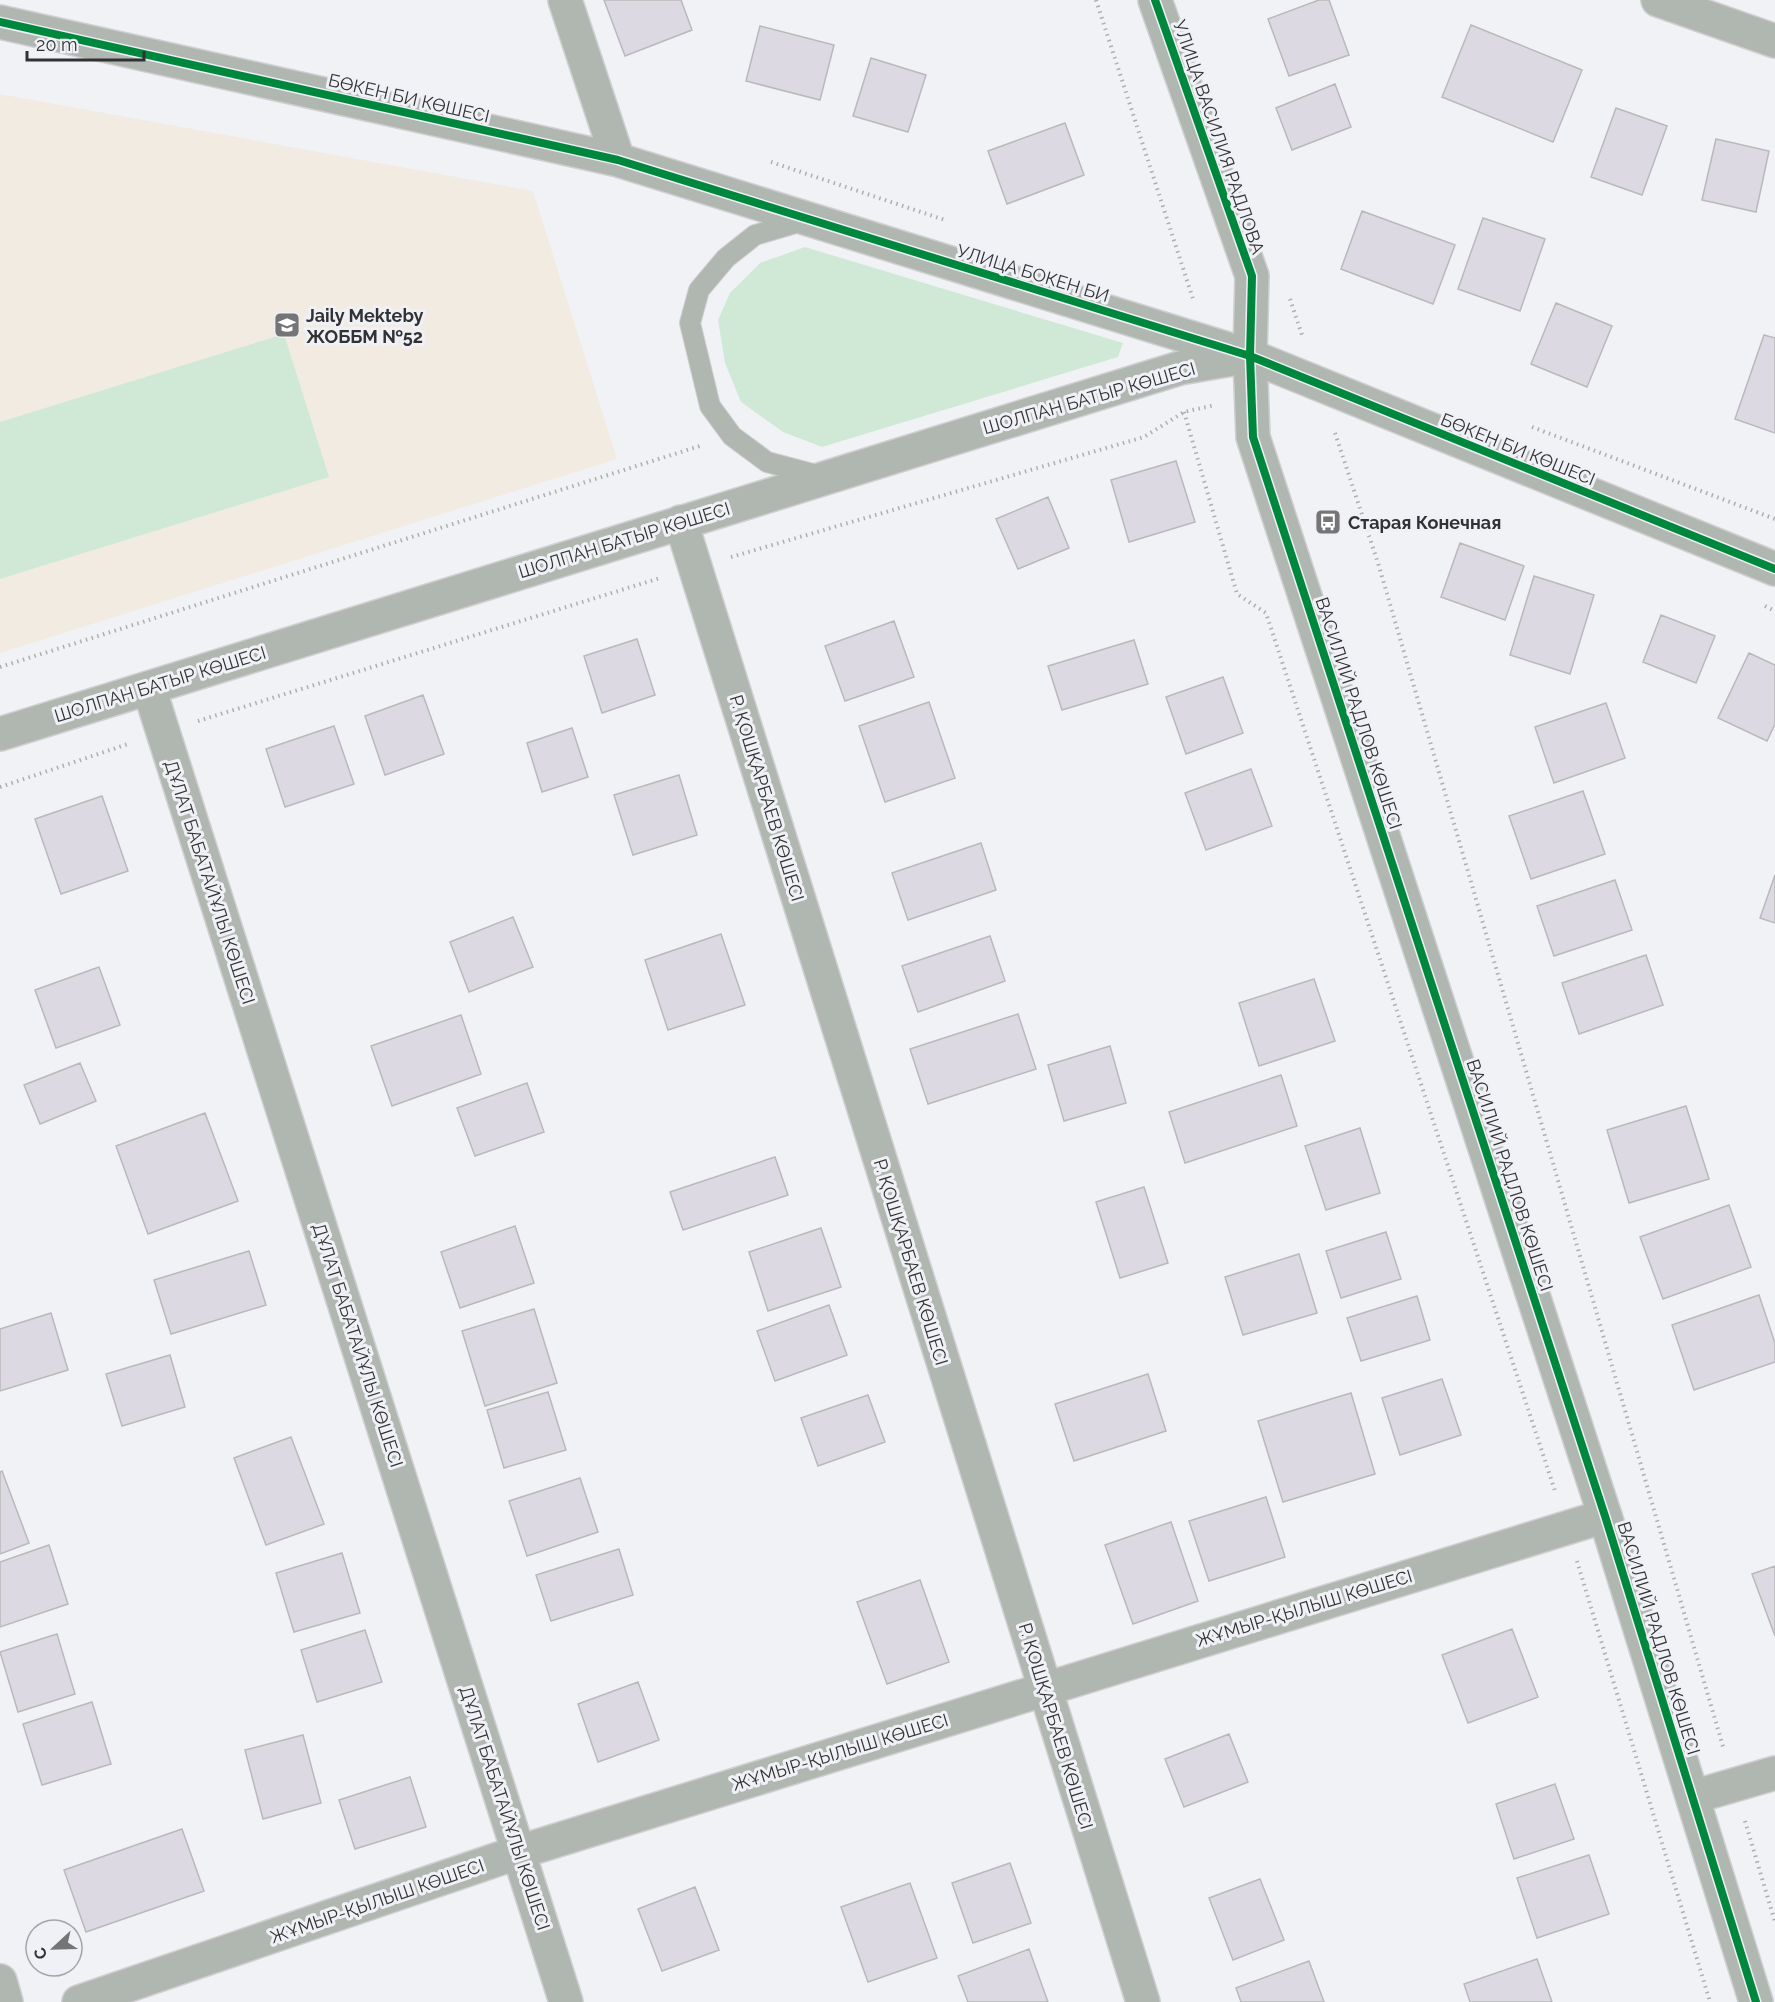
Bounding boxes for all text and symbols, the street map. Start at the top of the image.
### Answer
street label: УЛИЦА ВАСИЛИЯ РАДЛОВА [1169,17,1269,257]
scale bar [27,24,144,62]
text: 20 m [36,34,78,55]
street label: БӨКЕН БИ КӨШЕСІ [326,69,492,127]
street label: УЛИЦА БОКЕН БИ [954,240,1112,306]
place label: Jaily Mekteby ЖОББМ №52 [306,305,423,347]
school or university icon: Jaily Mekteby ЖОББМ №52 [272,310,302,340]
street label: ШОЛПАН БАТЫР КӨШЕСІ [980,358,1198,438]
street label: БӨКЕН БИ КӨШЕСІ [1438,408,1598,490]
street label: ШОЛПАН БАТЫР КӨШЕСІ [516,498,732,582]
bus stop icon: Старая Конечная [1313,507,1343,537]
place label: Старая Конечная [1348,512,1501,533]
street label: ВАСИЛИЙ РАДЛОВ КӨШЕСІ [1312,594,1406,832]
street label: ШОЛПАН БАТЫР КӨШЕСІ [52,642,268,726]
street label: Р. ҚОШҚАРБАЕВ КӨШЕСІ [726,692,808,904]
street label: ДҰЛАТ БАБАТАЙҰЛЫ КӨШЕСІ [161,757,259,1007]
street label: ВАСИЛИЙ РАДЛОВ КӨШЕСІ [1463,1056,1557,1294]
street label: Р. ҚОШҚАРБАЕВ КӨШЕСІ [870,1156,952,1368]
street label: ДҰЛАТ БАБАТАЙҰЛЫ КӨШЕСІ [309,1220,407,1470]
street label: ВАСИЛИЙ РАДЛОВ КӨШЕСІ [1613,1519,1705,1757]
street label: ЖҰМЫР-ҚЫЛЫШ КӨШЕСІ [1193,1565,1415,1651]
street label: Р. ҚОШҚАРБАЕВ КӨШЕСІ [1015,1620,1097,1832]
street label: ДҰЛАТ БАБАТАЙҰЛЫ КӨШЕСІ [456,1683,554,1933]
street label: ЖҰМЫР-ҚЫЛЫШ КӨШЕСІ [729,1709,951,1795]
street label: ЖҰМЫР-ҚЫЛЫШ КӨШЕСІ [267,1854,487,1948]
north arrow [24,1918,84,1978]
text: С [30,1945,51,1962]

